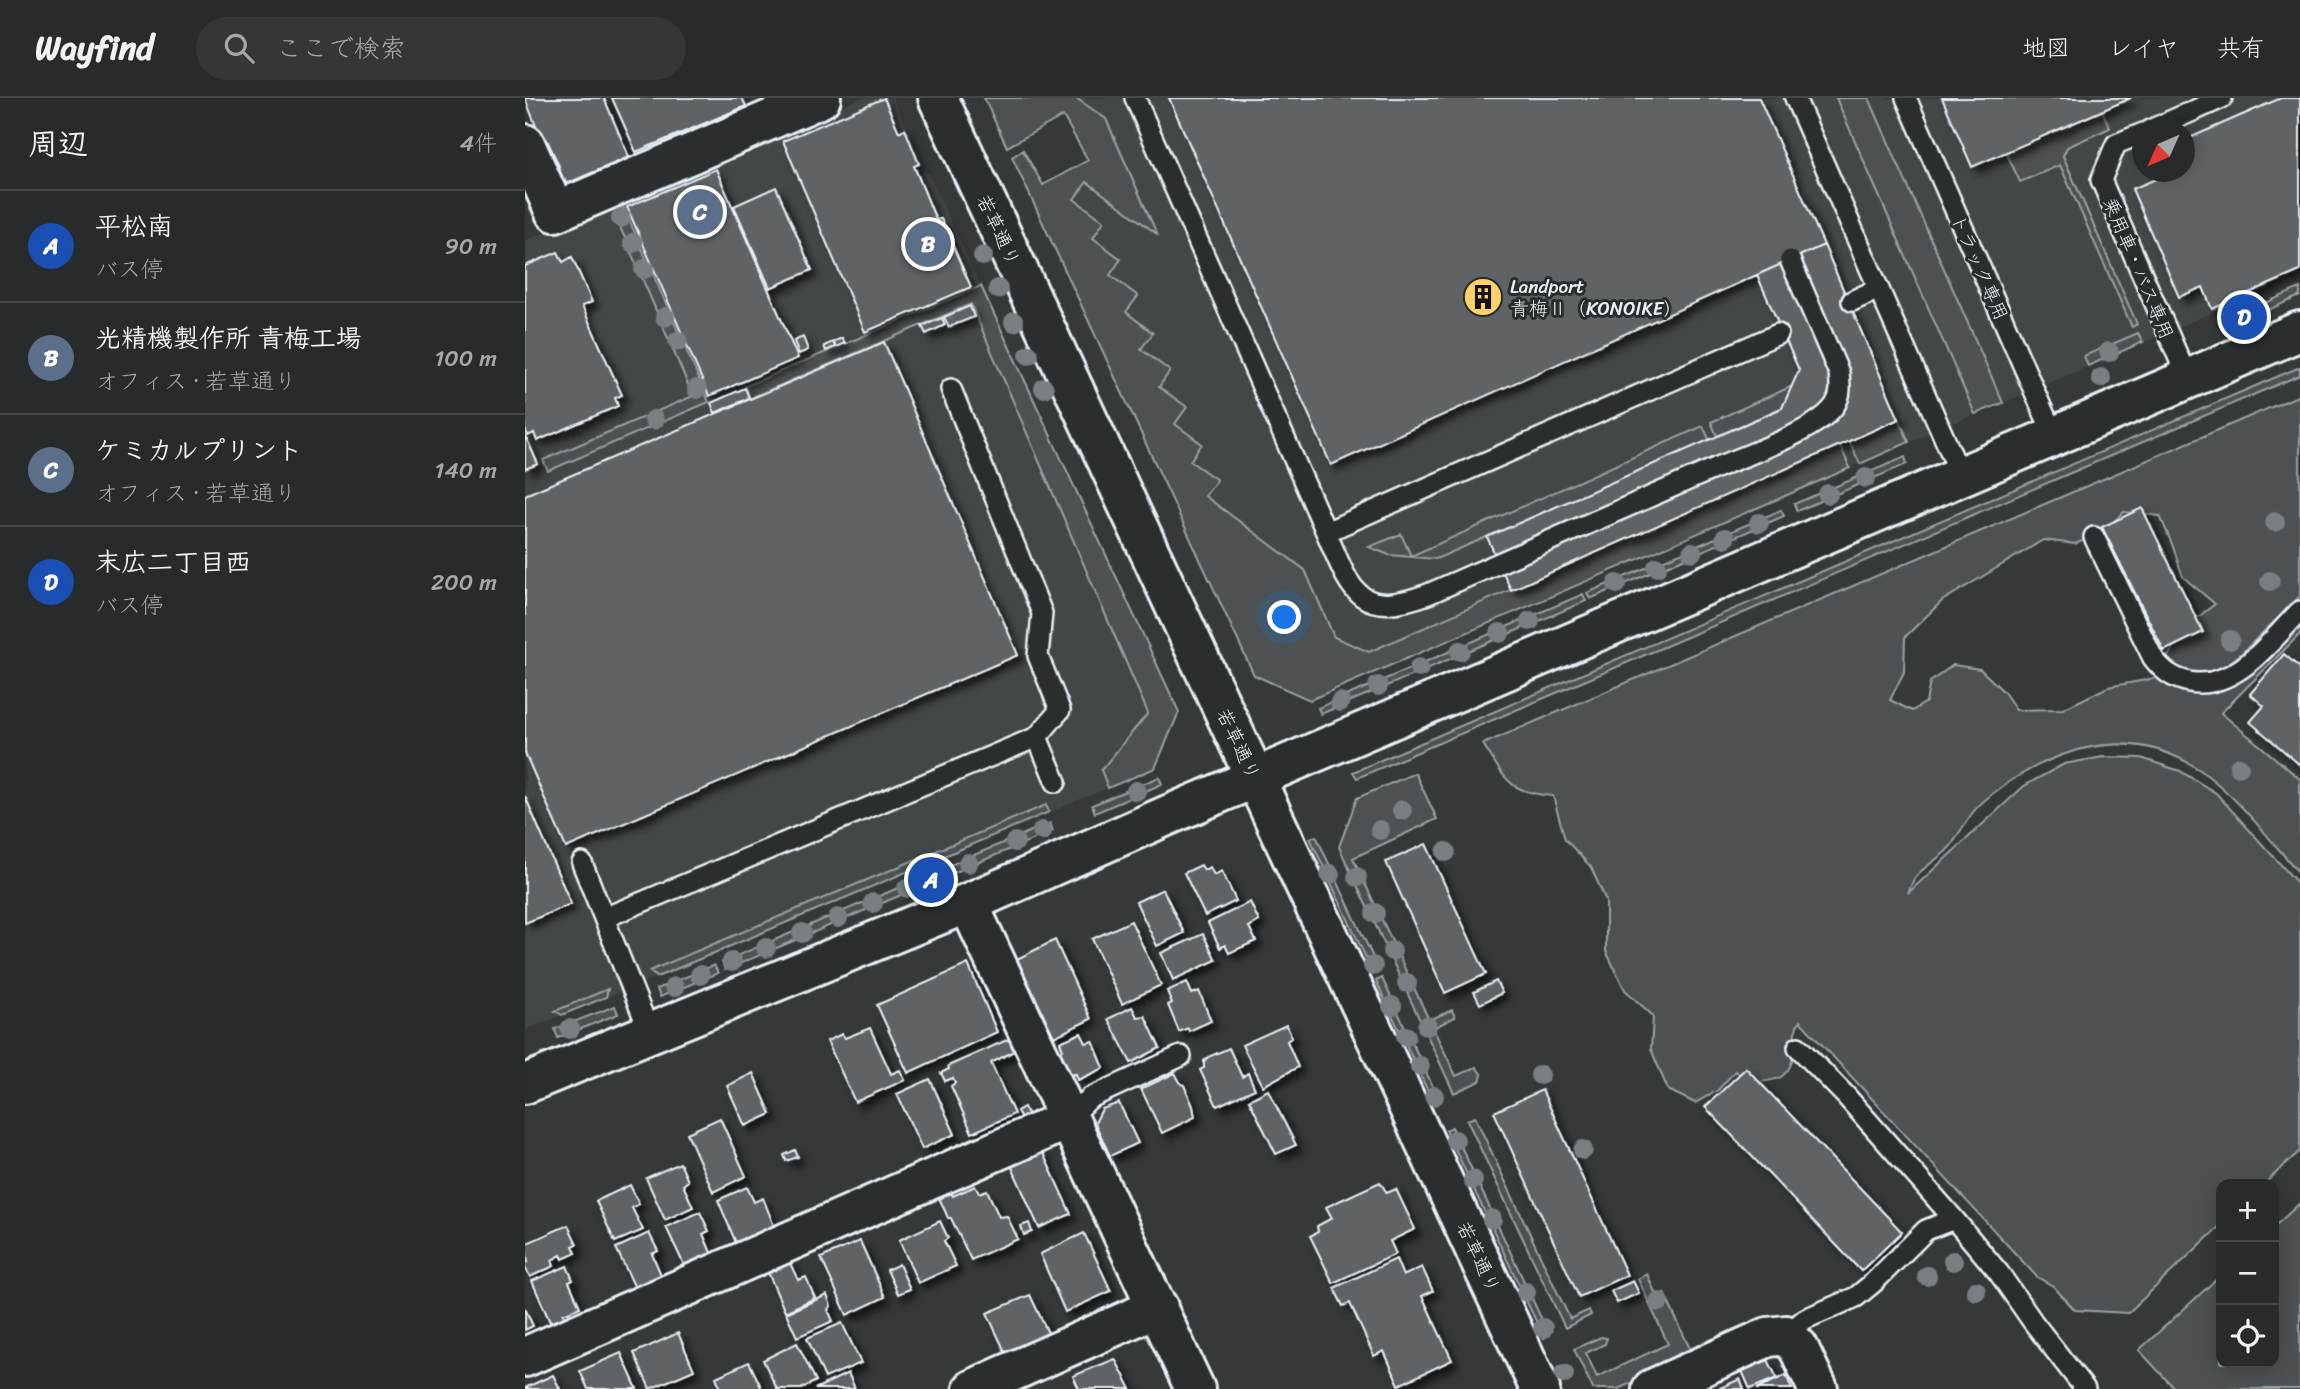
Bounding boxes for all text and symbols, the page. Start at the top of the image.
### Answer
search box [196,17,686,80]
text: Wayfind [35,19,154,77]
text: ここで検索 [276,25,406,71]
text: 地図 [2022,27,2070,69]
text: レイヤ [2108,27,2179,69]
text: 共有 [2217,27,2265,69]
icon: search [220,29,258,67]
text: 周辺 [28,117,88,171]
north arrow [2132,119,2195,182]
text: 4件 [460,123,497,164]
pin: C [677,186,723,238]
street label: 若草通り [968,189,1030,272]
street label: 乗用車・バス専用 [2094,192,2183,345]
text: 平松南 [95,203,173,249]
street label: トラック専用 [1941,208,2018,326]
pin: B [905,218,951,270]
text: A [43,226,59,267]
text: 90 m [445,226,497,267]
text: バス停 [95,249,164,290]
place label: Landport 青梅Ⅱ（KONOIKE） [1510,270,1682,325]
building icon: Landport 青梅Ⅱ（KONOIKE） [1462,276,1504,318]
pin: D [2221,291,2267,343]
text: 光精機製作所 青梅工場 [95,315,362,361]
text: B [44,338,58,379]
text: 100 m [434,338,497,379]
text: オフィス · 若草通り [95,361,297,402]
text: ケミカルプリント [95,427,303,473]
text: C [44,450,58,491]
text: 140 m [435,450,497,491]
text: オフィス · 若草通り [95,473,297,514]
text: 末広二丁目西 [95,539,251,585]
text: D [44,562,58,603]
text: 200 m [431,562,497,603]
text: バス停 [95,585,164,626]
your location [1267,600,1301,634]
street label: 若草通り [1208,703,1270,786]
pin: A [908,854,954,906]
map controls [2216,1179,2279,1368]
button: + [2216,1179,2279,1242]
street label: 若草通り [1448,1216,1510,1299]
button: − [2216,1242,2279,1305]
button: locate [2216,1305,2279,1368]

